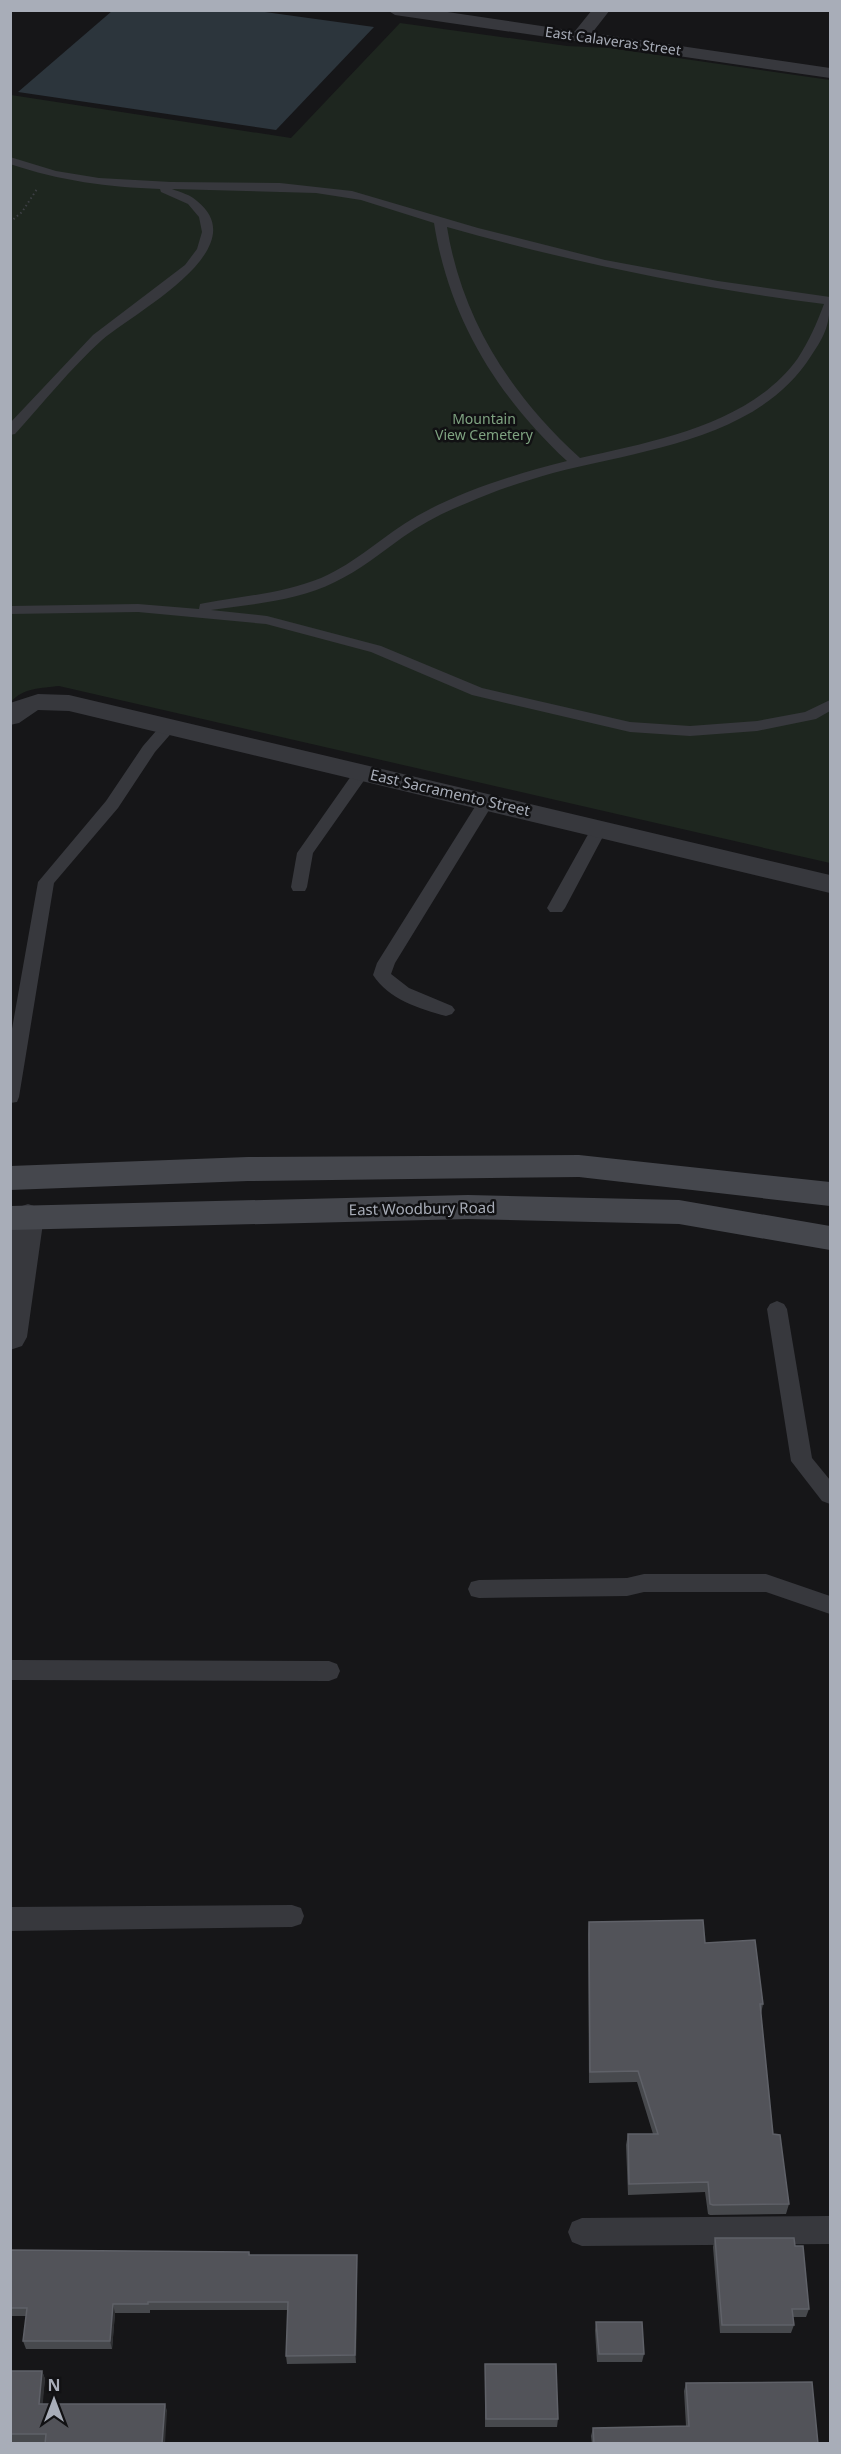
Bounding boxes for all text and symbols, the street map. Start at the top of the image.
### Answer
street label: East Calaveras Street [544,22,682,59]
park label: Mountain View Cemetery [435,409,534,444]
street label: East Sacramento Street [368,764,533,820]
street label: East Woodbury Road [349,1197,495,1219]
north arrow [24,2370,84,2430]
text: N [47,2374,61,2396]

